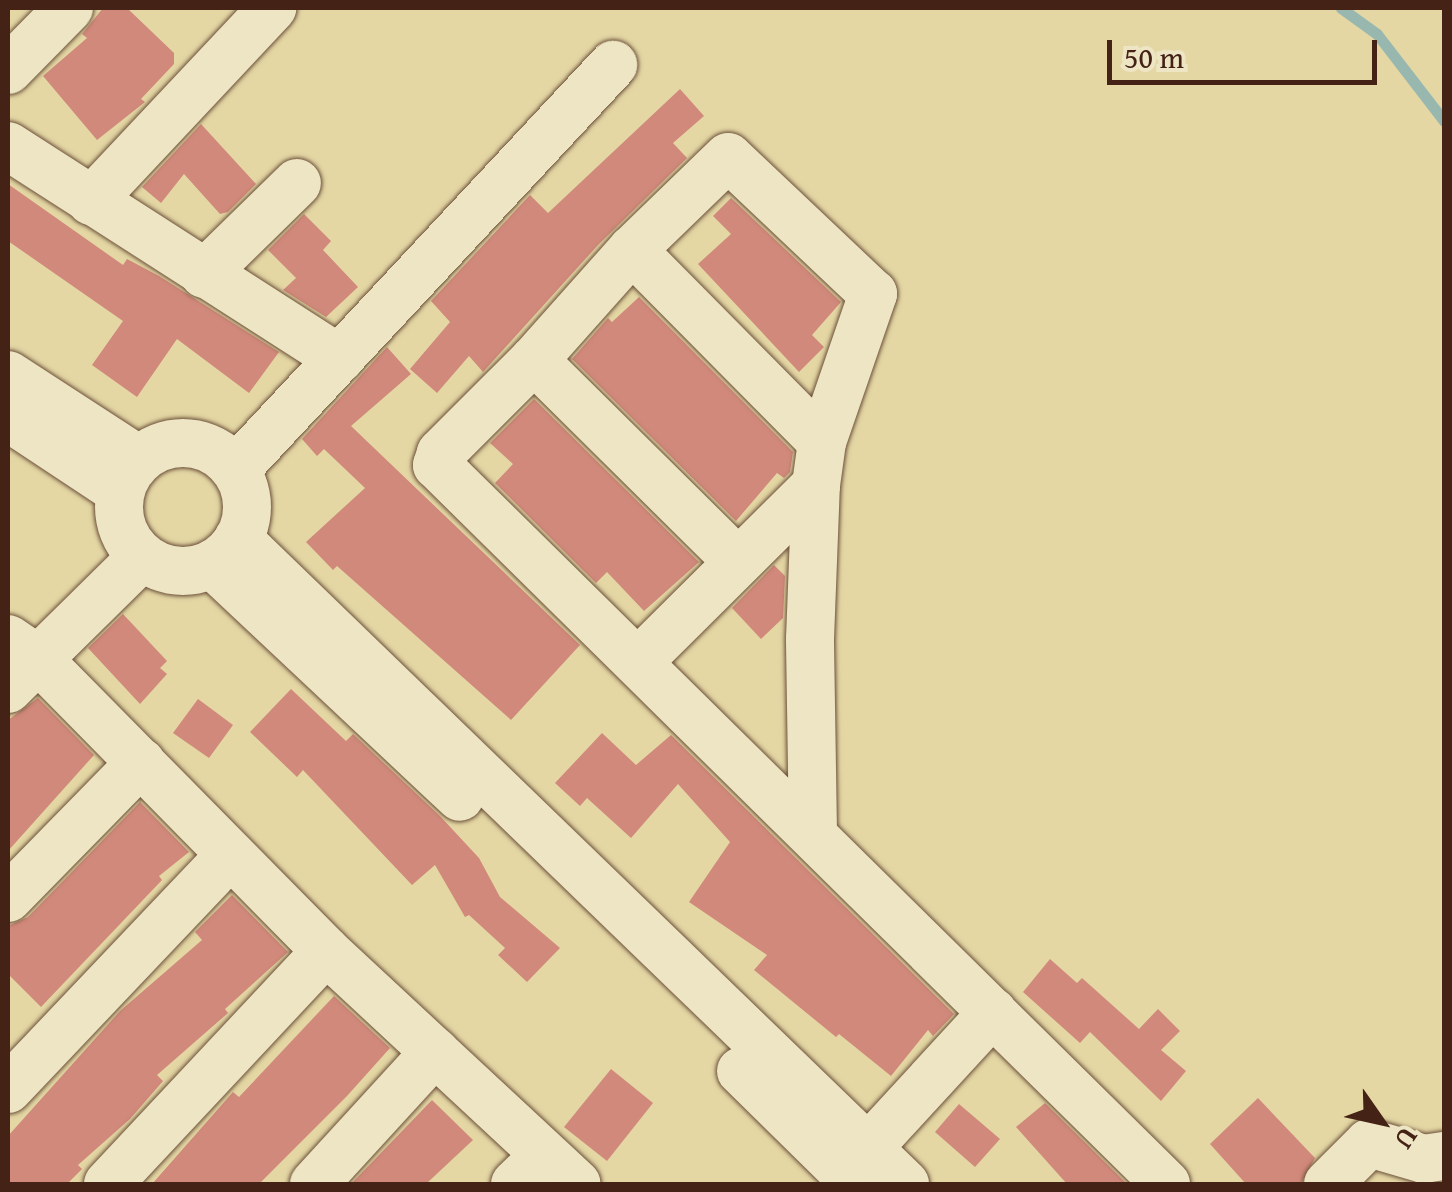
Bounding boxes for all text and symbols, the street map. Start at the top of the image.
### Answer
scale bar [1112,20,1382,82]
text: 50 m [1124,35,1184,79]
north arrow [1332,1072,1432,1172]
text: U [1385,1120,1430,1158]

